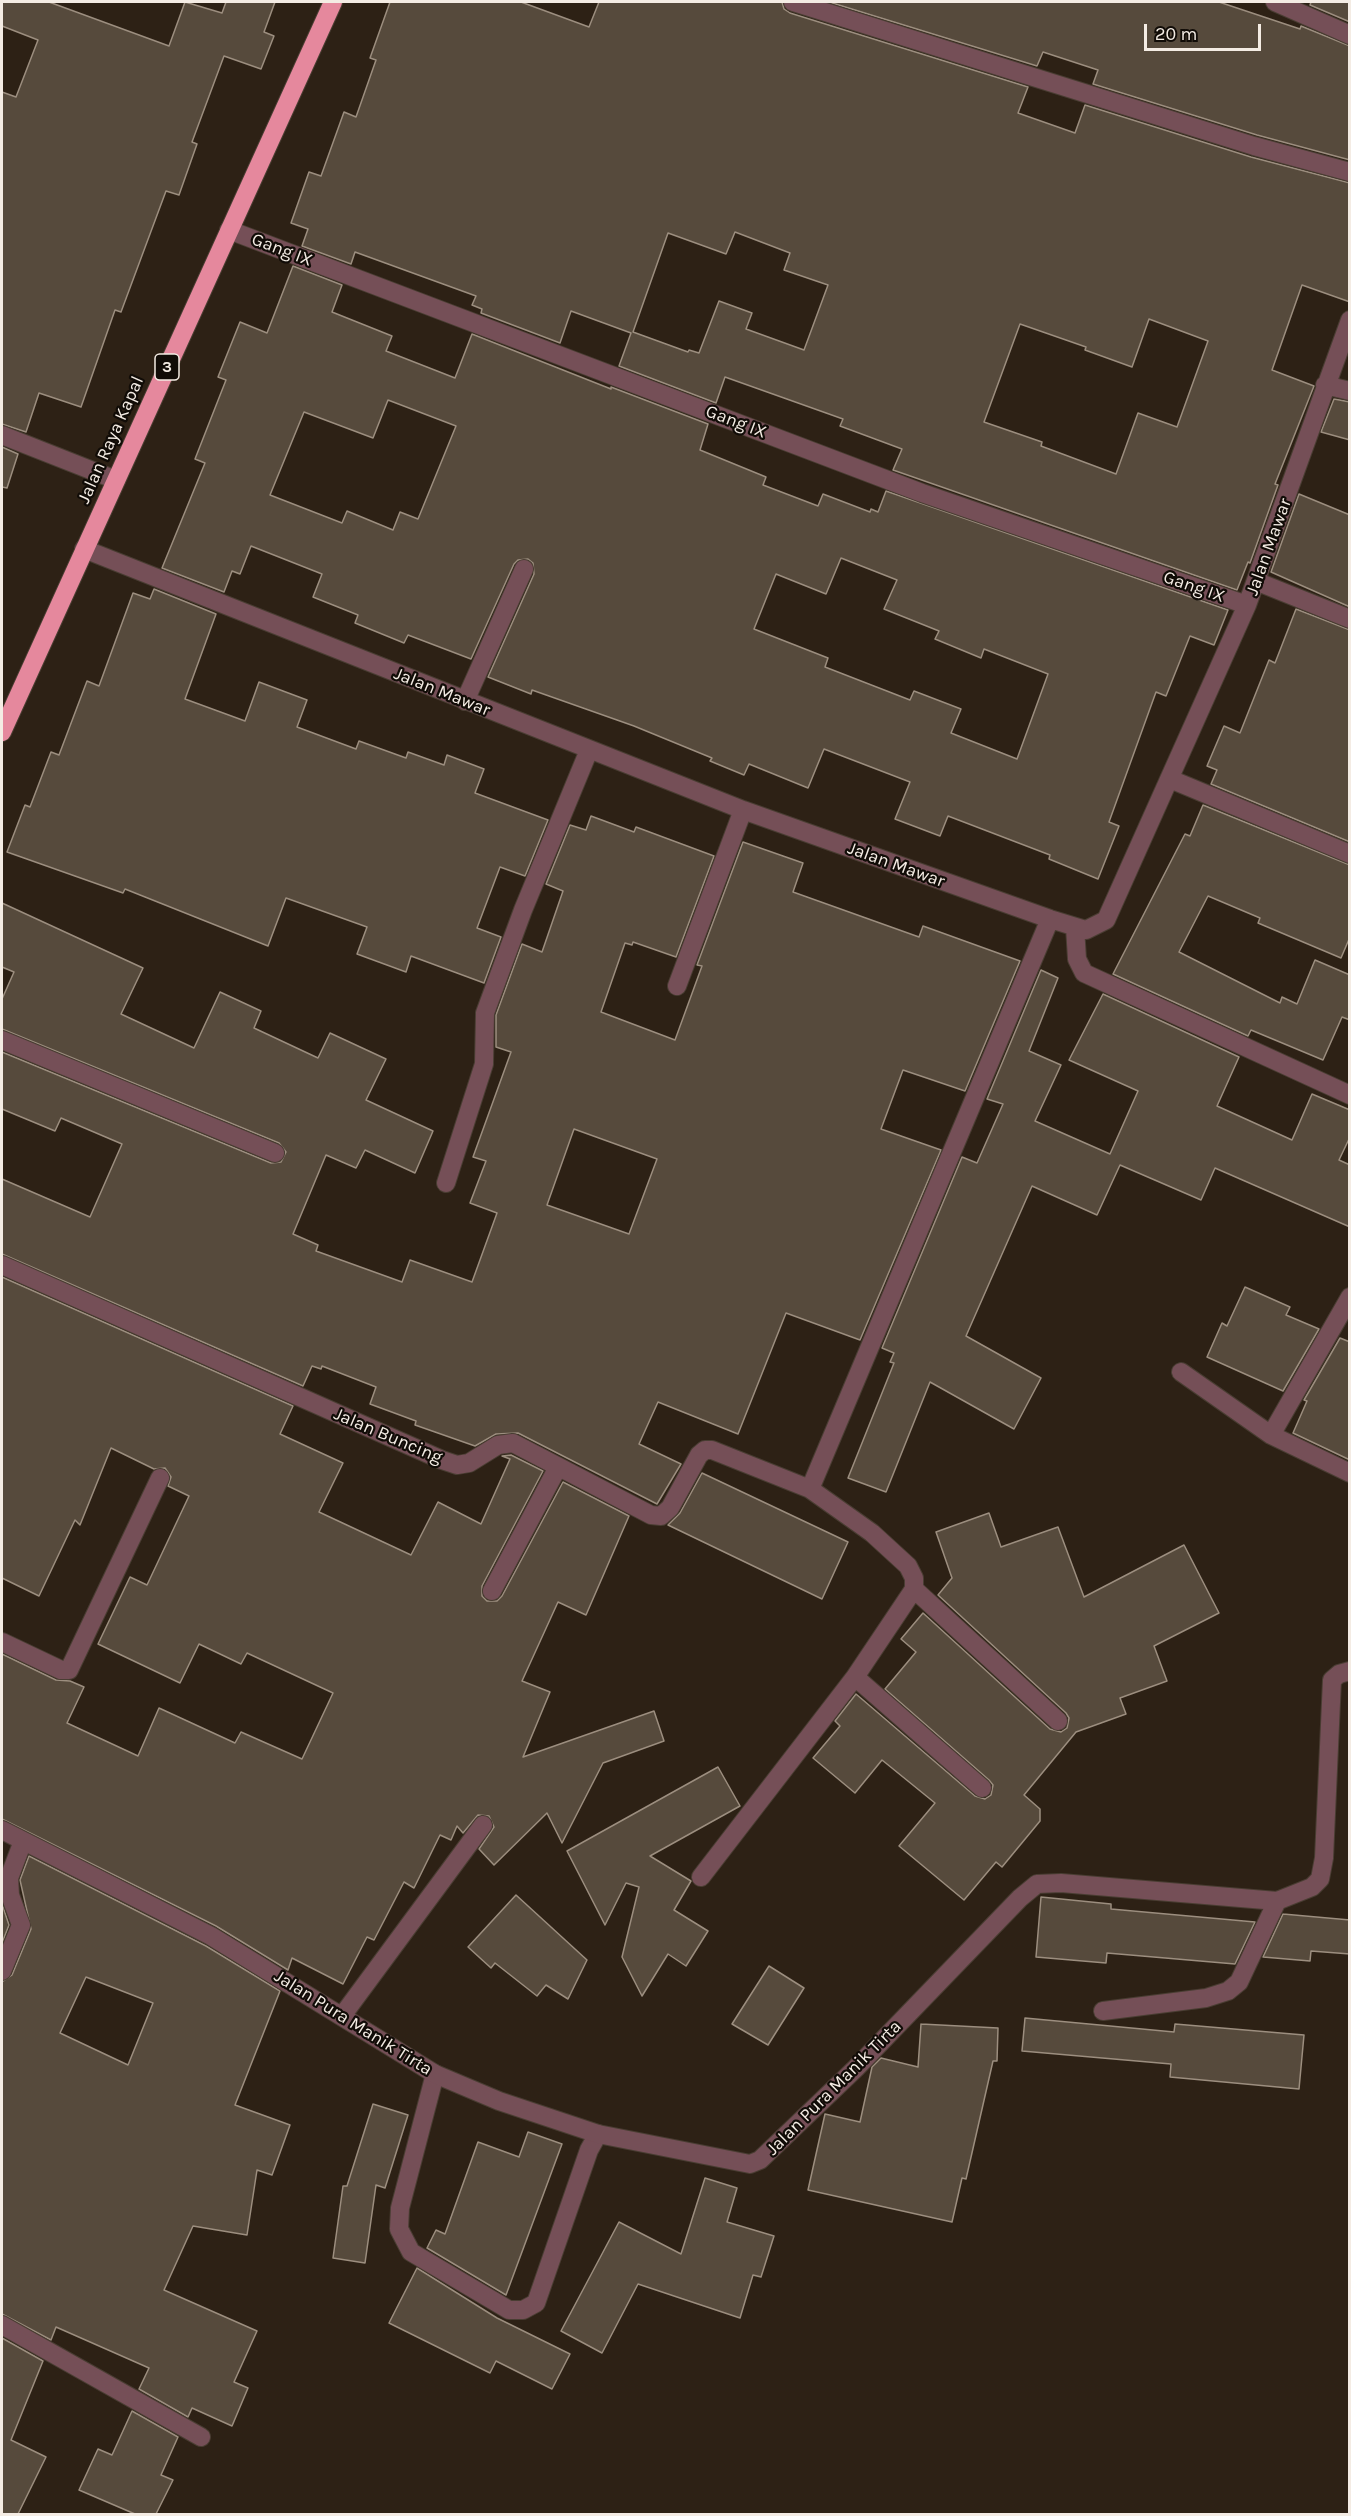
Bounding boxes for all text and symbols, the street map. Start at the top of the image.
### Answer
scale bar [1147,12,1264,50]
text: 20 m [1155,23,1197,45]
street label: Gang IX [249,229,315,271]
road number: 3 [155,354,179,380]
street label: Jalan Raya Kapal [73,373,149,507]
street label: Gang IX [703,401,769,443]
street label: Jalan Mawar [1241,495,1297,599]
street label: Gang IX [1161,566,1227,608]
street label: Jalan Mawar [391,663,493,721]
street label: Jalan Mawar [844,837,948,893]
street label: Jalan Buncing [330,1403,446,1469]
street label: Jalan Pura Manik Tirta [270,1966,436,2080]
street label: Jalan Pura Manik Tirta [762,2016,906,2160]

